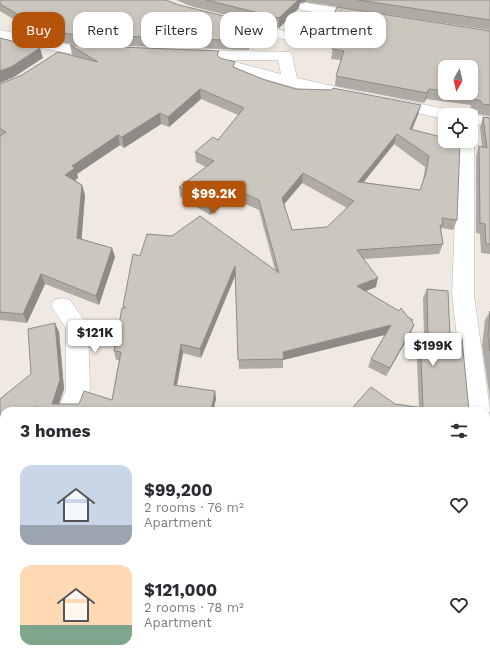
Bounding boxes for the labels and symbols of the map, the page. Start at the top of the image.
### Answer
north arrow [438,60,478,100]
pin: $99.2K [181,181,247,215]
pin: $121K [67,320,123,354]
pin: $199K [405,333,461,367]

